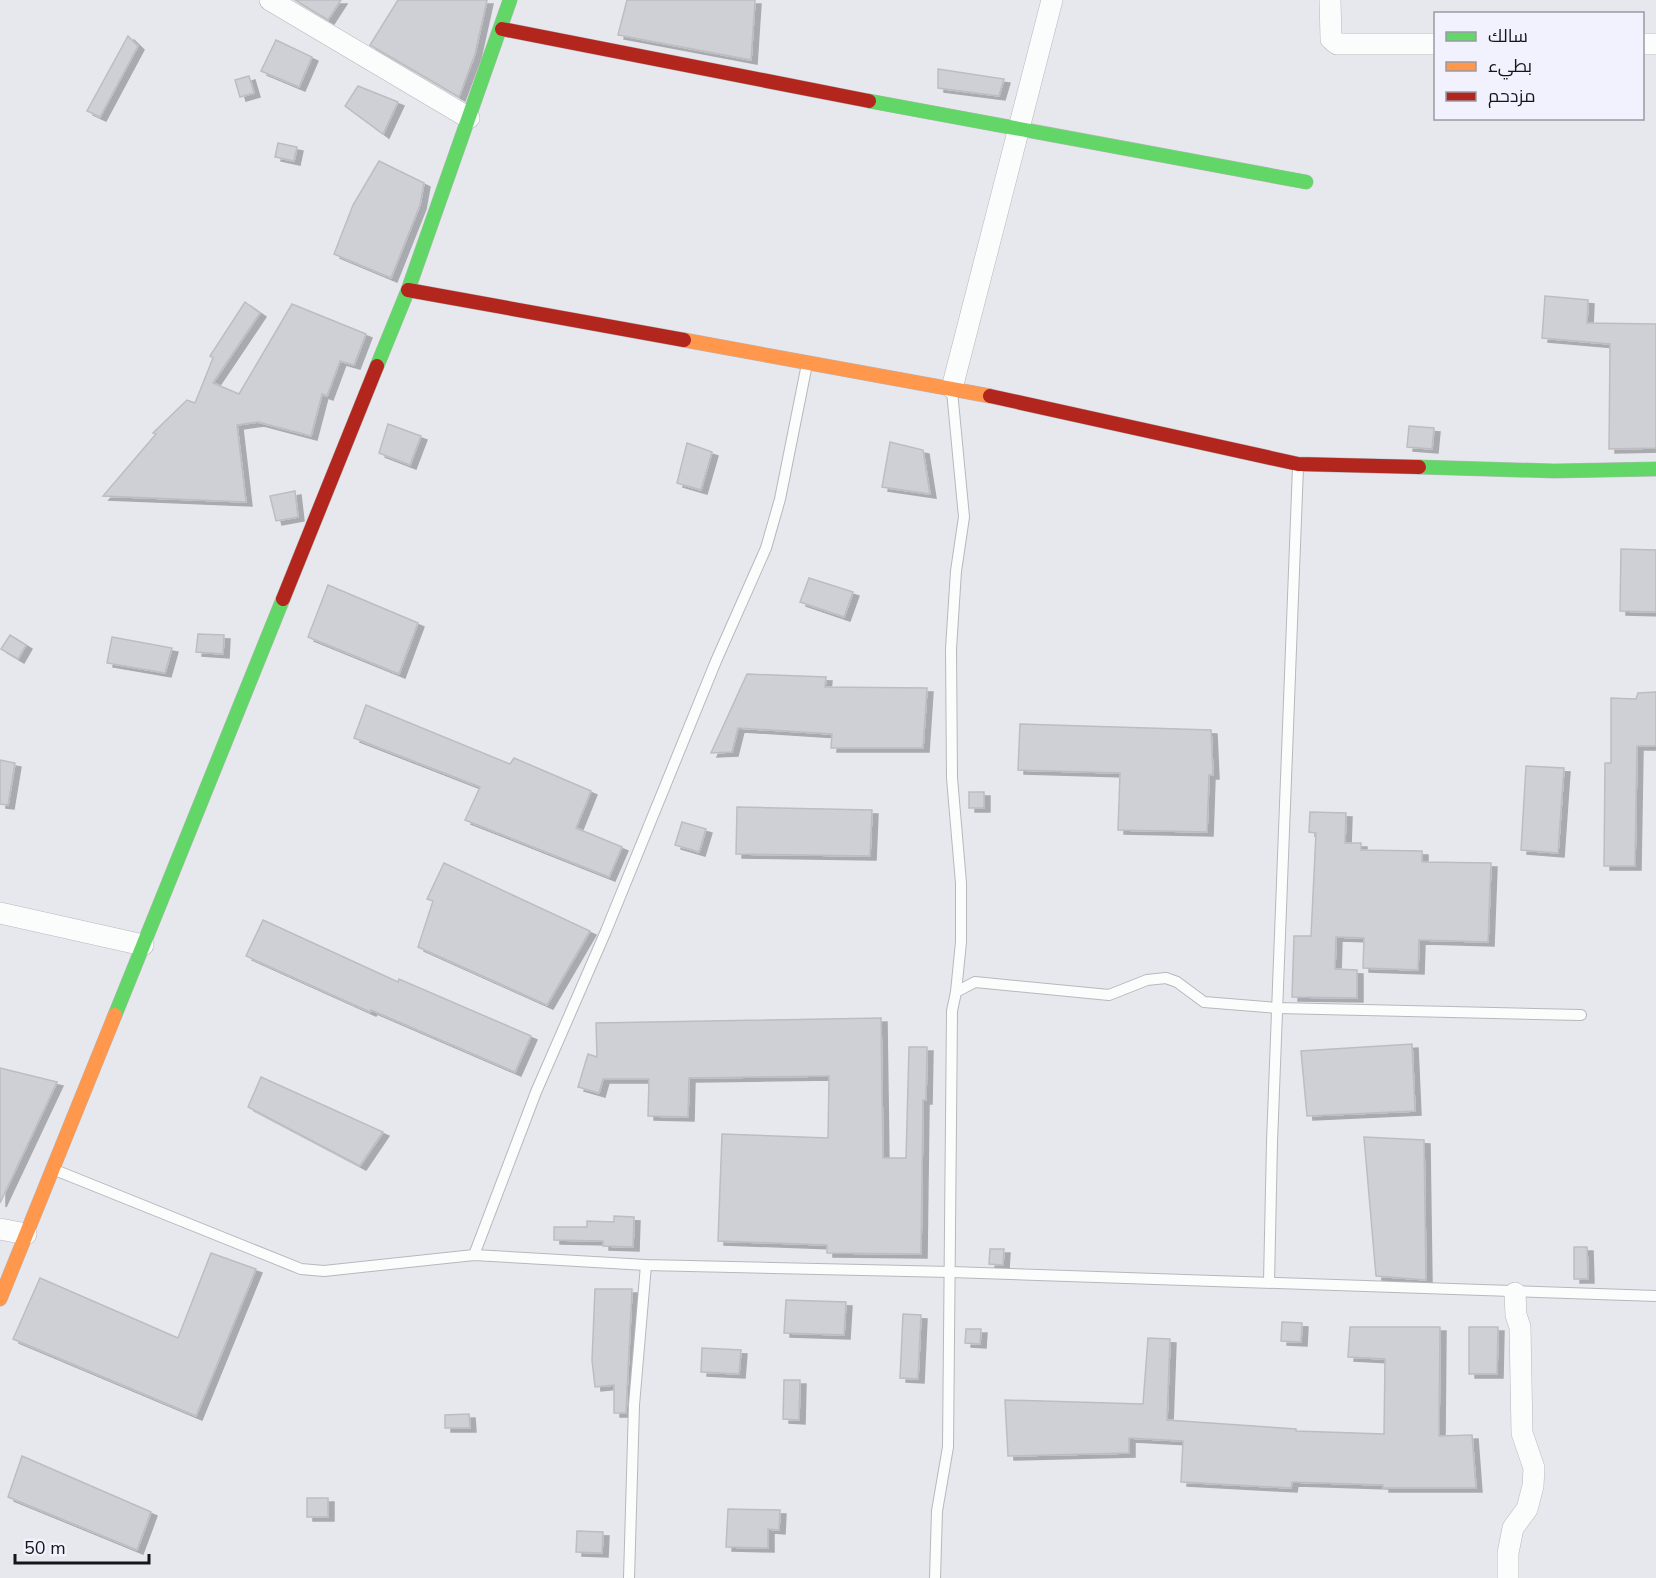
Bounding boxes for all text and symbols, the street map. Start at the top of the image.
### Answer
legend [1434,12,1644,120]
text: سالك [1488,24,1528,48]
text: بطيء [1488,54,1532,80]
text: مزدحم [1488,84,1536,108]
scale bar [15,1527,148,1565]
text: 50 m [24,1536,66,1560]

